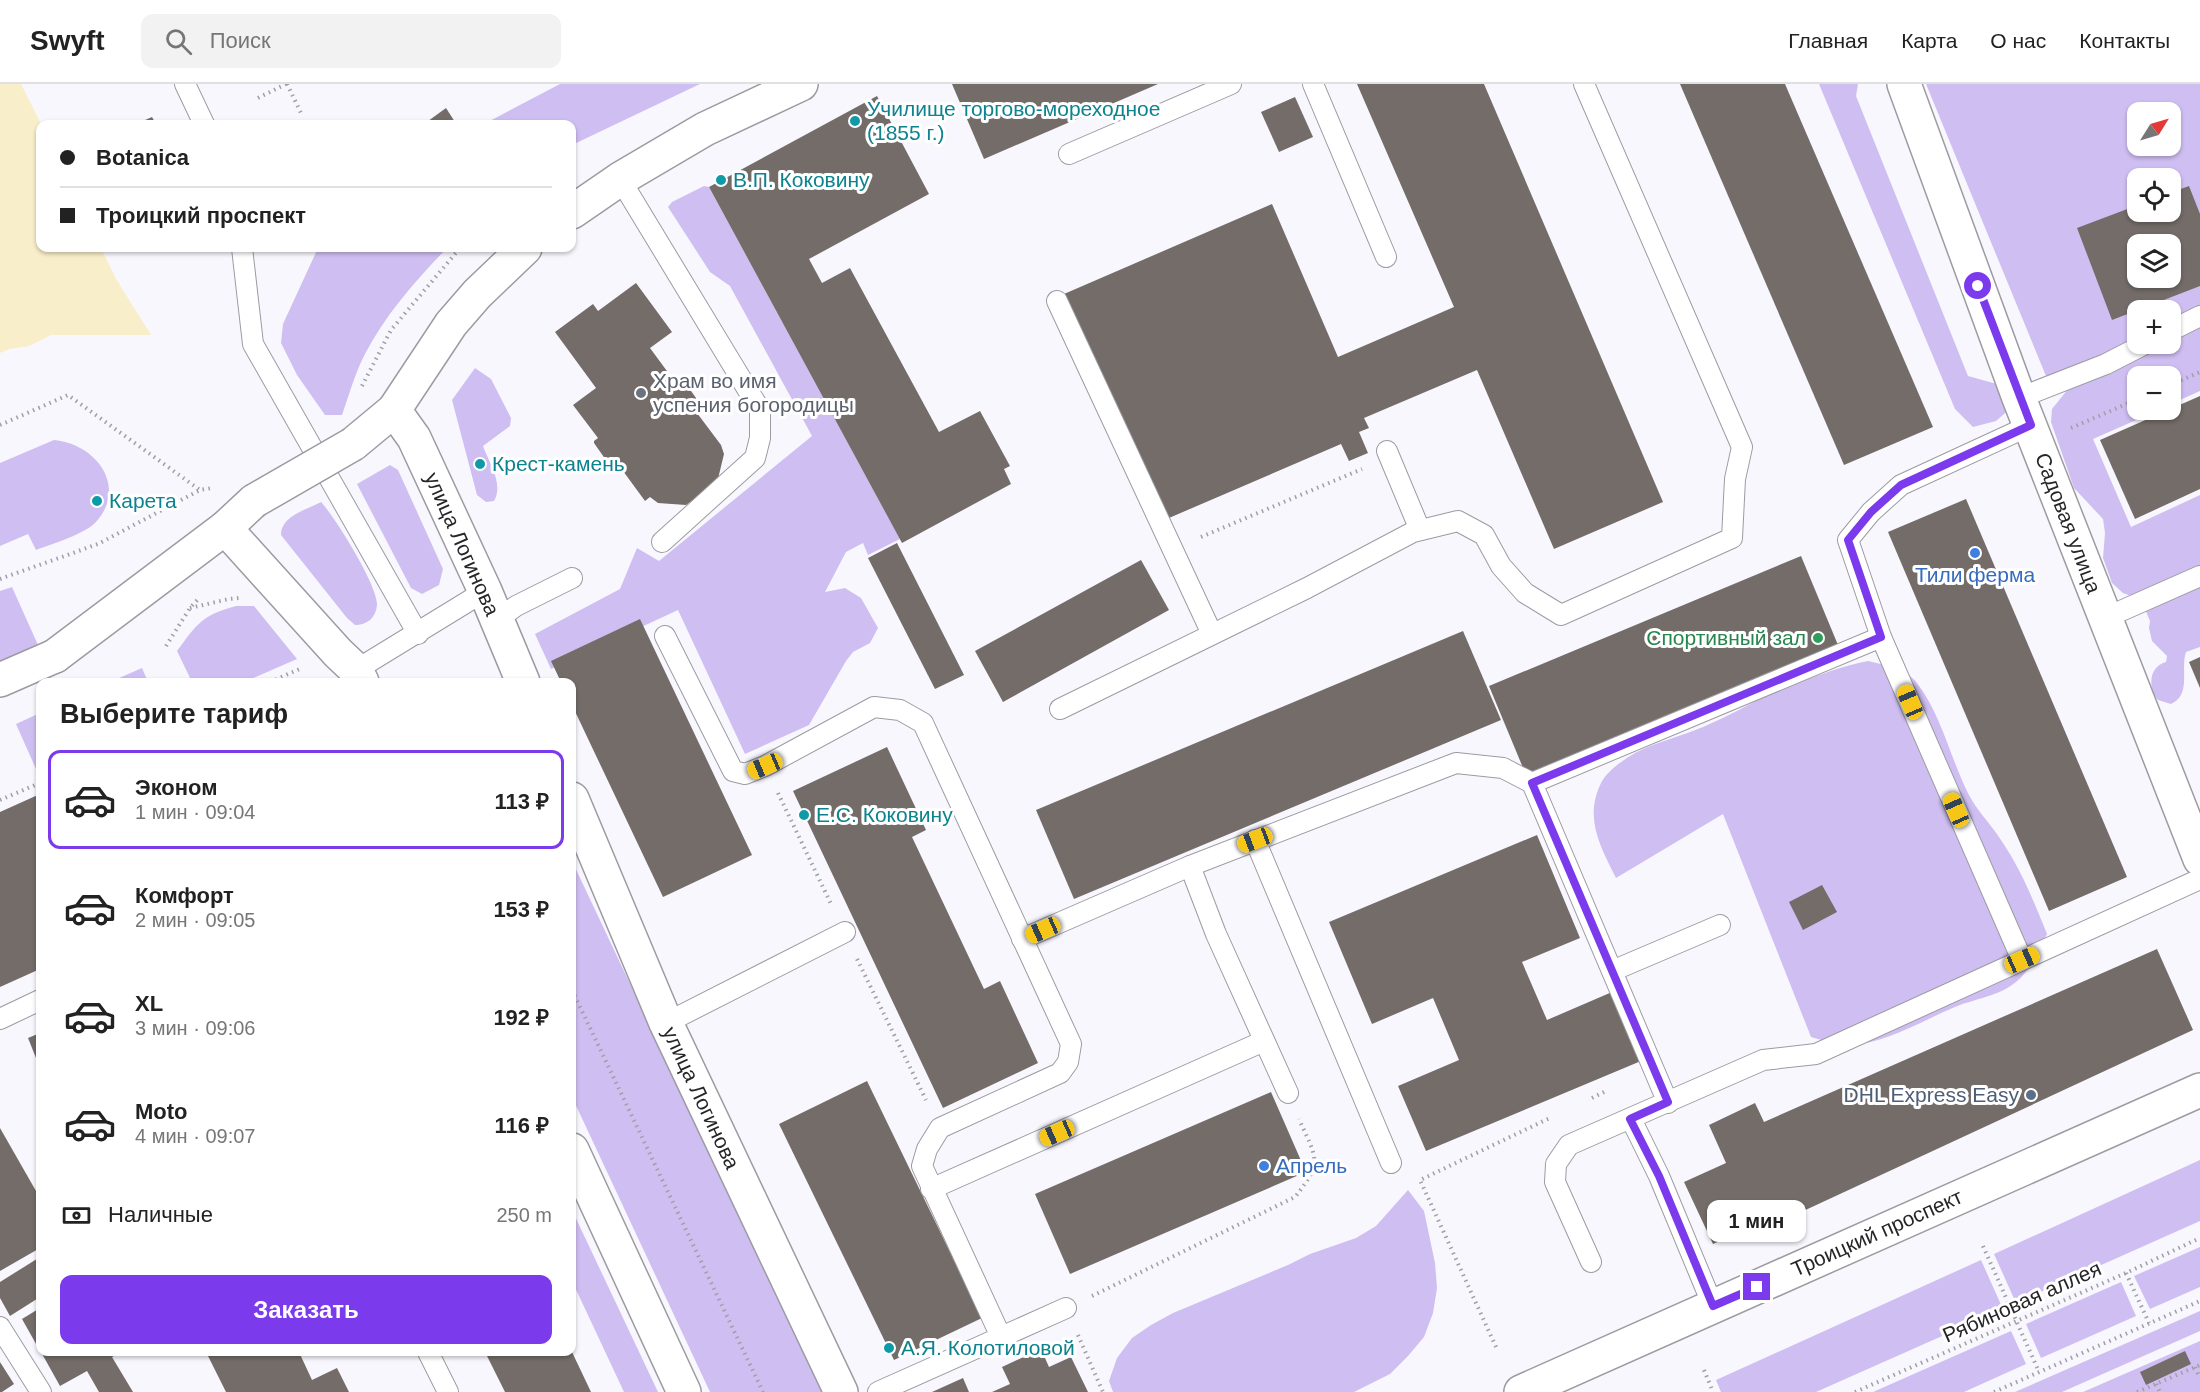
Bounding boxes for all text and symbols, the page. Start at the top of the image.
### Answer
search box [141,14,561,68]
text: Swyft [30,25,105,56]
icon: search [162,25,195,58]
text: Поиск [210,28,271,53]
text: Главная [1788,29,1868,52]
text: Карта [1901,29,1957,52]
text: О нас [1990,29,2046,52]
text: Контакты [2079,29,2170,52]
place label: Училище торгово-мореходное (1855 г.) [867,97,1160,144]
north arrow [2127,102,2181,156]
map controls [2127,102,2181,420]
marker: Училище торгово-мореходное (1855 г.) [848,114,862,128]
text: Botanica [96,145,189,170]
place label: В.П. Коковину [733,168,870,191]
button: locate [2127,168,2181,222]
marker: В.П. Коковину [714,173,728,187]
text: Троицкий проспект [96,203,306,228]
button: layers [2127,234,2181,288]
route start [1964,272,1991,299]
button: + [2127,300,2181,354]
button: − [2127,366,2181,420]
place label: Храм во имя успения богородицы [653,369,854,416]
marker: Храм во имя успения богородицы [634,386,648,400]
street label: Садовая улица [2031,449,2106,597]
place label: Крест-камень [492,452,625,475]
marker: Крест-камень [473,457,487,471]
street label: улица Логинова [421,469,504,619]
place label: Карета [109,489,177,512]
marker: Карета [90,494,104,508]
marker: Тили ферма [1968,546,1982,560]
place label: Тили ферма [1915,563,2035,586]
place label: Спортивный зал [1646,626,1806,649]
marker: Спортивный зал [1811,631,1825,645]
car [1895,682,1925,722]
text: Выберите тариф [60,699,288,729]
car [745,751,785,781]
icon: car [63,773,117,827]
text: Эконом [135,775,218,800]
text: 113 ₽ [495,789,549,814]
car [1940,790,1972,830]
text: 1 мин · 09:04 [135,801,255,823]
place label: Е.С. Коковину [816,803,953,826]
marker: Е.С. Коковину [797,808,811,822]
car [1235,825,1275,855]
icon: car [63,881,117,935]
text: Комфорт [135,883,234,908]
text: 153 ₽ [493,897,549,922]
text: 2 мин · 09:05 [135,909,255,931]
car [1023,914,1063,946]
car [2002,944,2042,976]
icon: car [63,989,117,1043]
text: XL [135,991,163,1016]
text: 192 ₽ [493,1005,549,1030]
text: 3 мин · 09:06 [135,1017,255,1039]
street label: улица Логинова [658,1023,745,1173]
place label: DHL Express Easy [1844,1083,2019,1106]
marker: DHL Express Easy [2024,1088,2038,1102]
icon: car [63,1097,117,1151]
text: Moto [135,1099,188,1124]
text: 116 ₽ [495,1113,549,1138]
car [1037,1117,1077,1149]
text: 4 мин · 09:07 [135,1125,255,1147]
place label: Апрель [1276,1154,1347,1177]
marker: Апрель [1257,1159,1271,1173]
street label: Троицкий проспект [1788,1184,1966,1281]
icon: cash [60,1199,93,1232]
callout: 1 мин [1708,1200,1806,1242]
text: Наличные [108,1202,213,1227]
text: 250 m [496,1204,552,1226]
text: 1 мин [1729,1210,1784,1232]
street label: Рябиновая аллея [1939,1256,2104,1347]
route end [1743,1273,1770,1300]
button: Заказать [60,1275,552,1344]
place label: А.Я. Колотиловой [901,1336,1075,1359]
marker: А.Я. Колотиловой [882,1341,896,1355]

